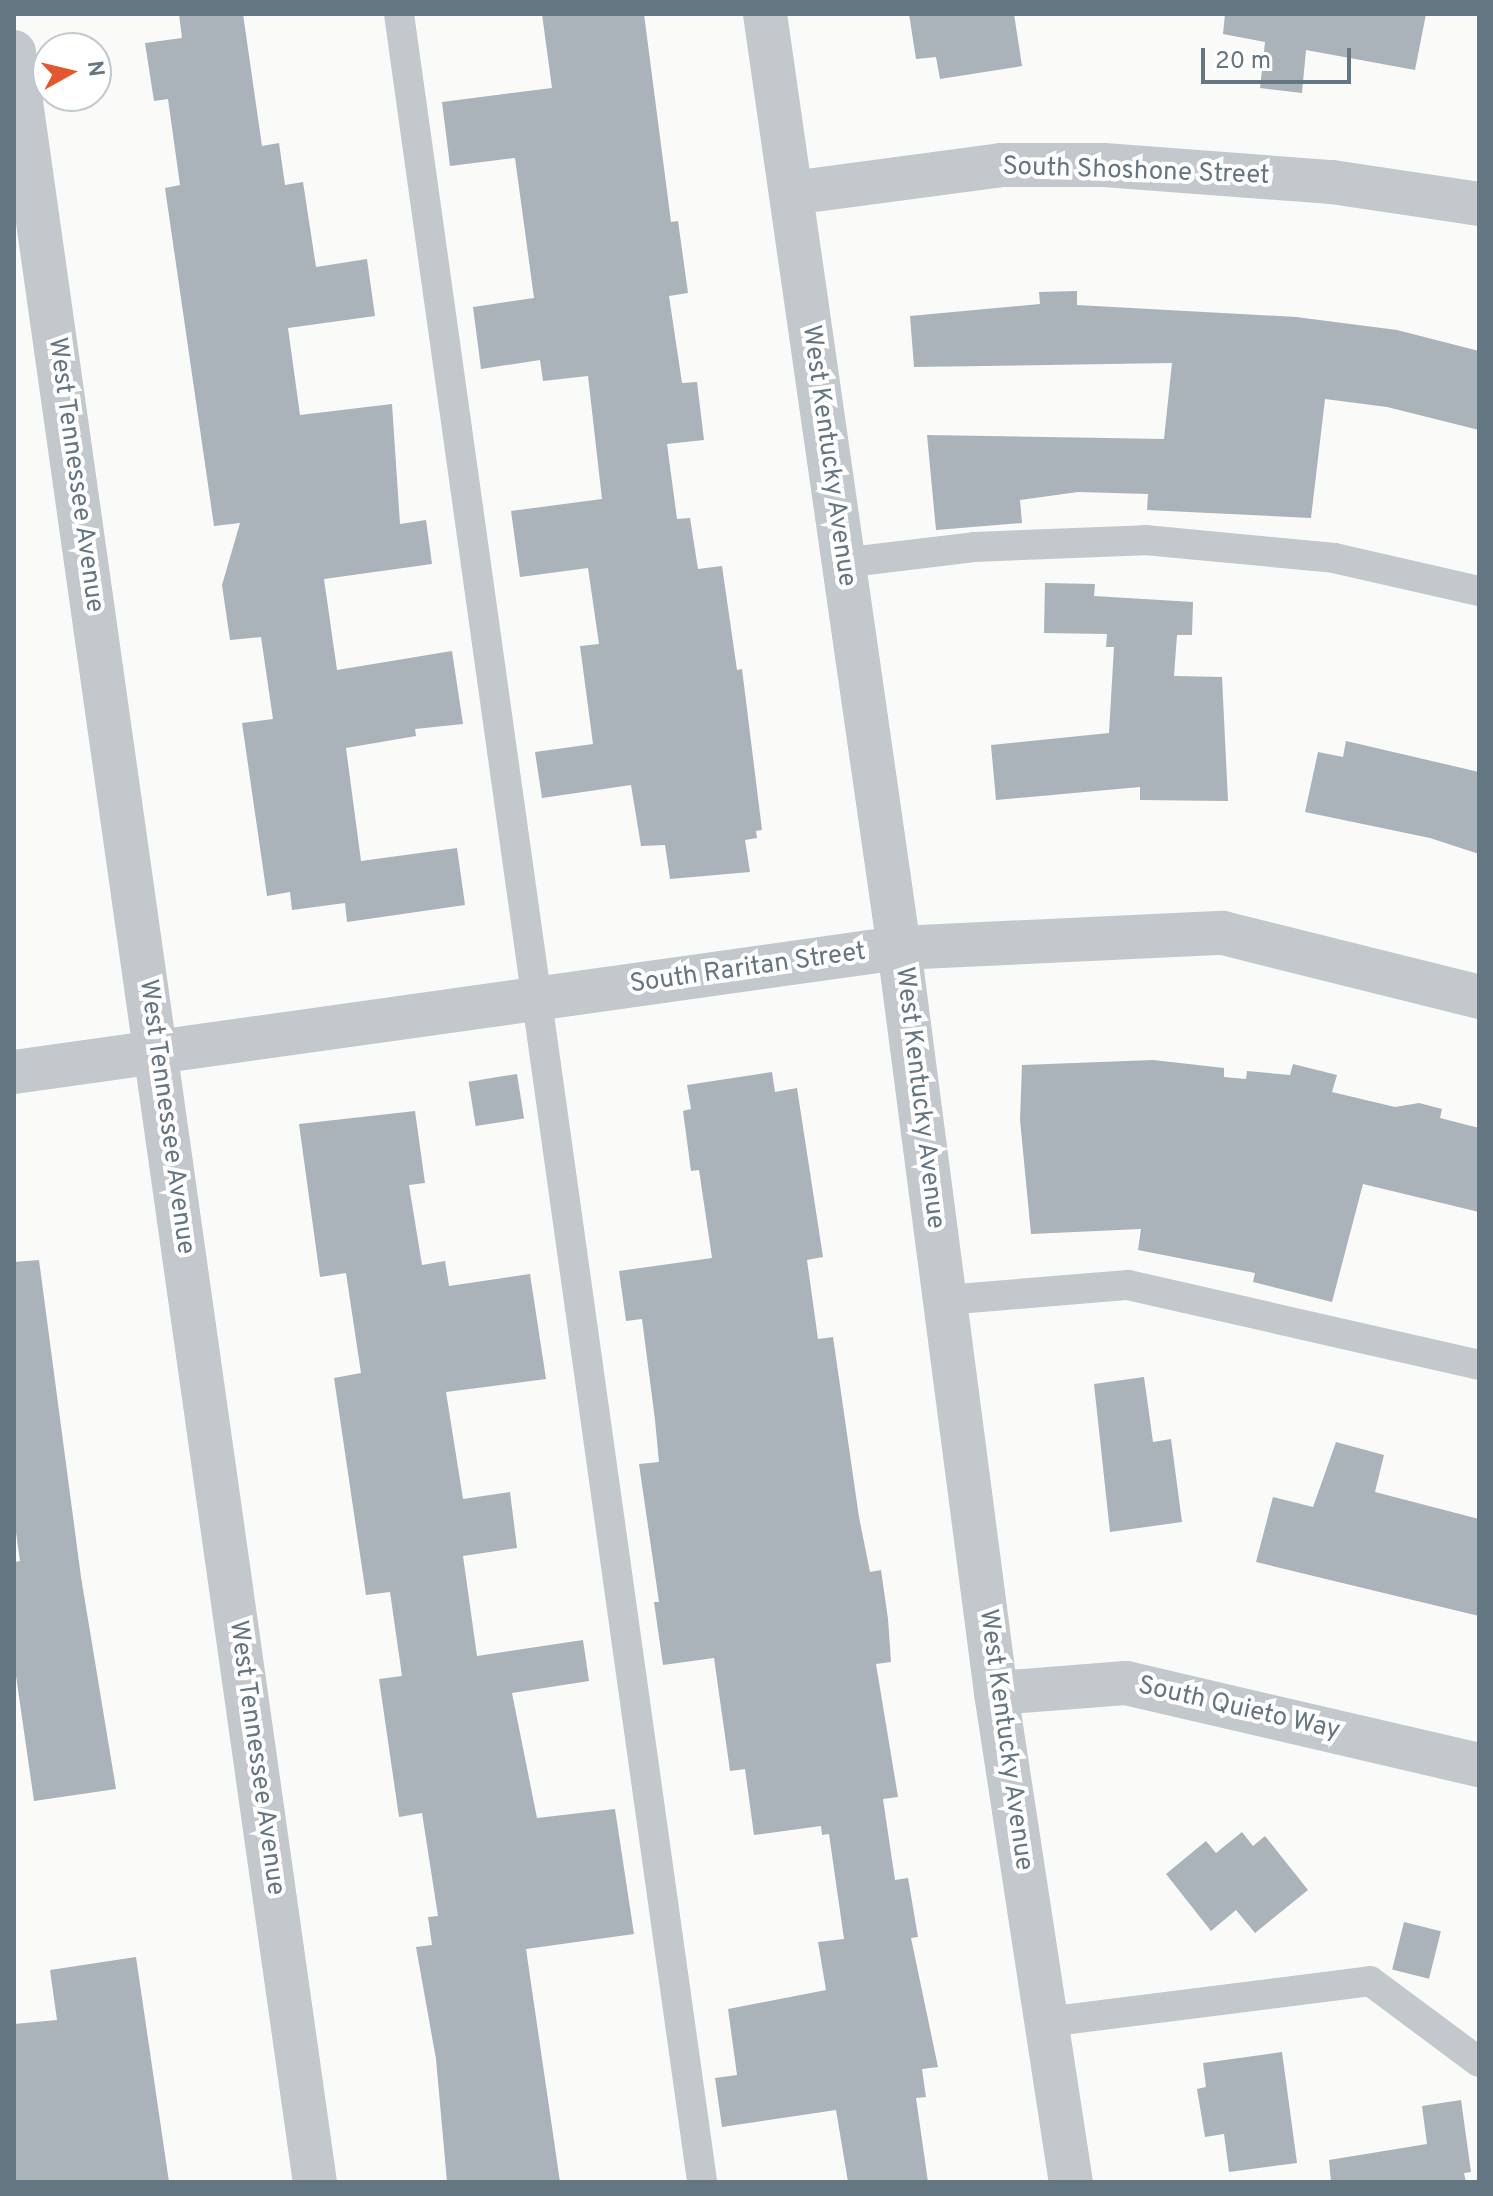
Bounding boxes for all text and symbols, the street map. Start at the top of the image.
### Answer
north arrow [32,32,112,112]
scale bar [1205,32,1355,82]
text: 20 m [1215,47,1271,77]
text: N [80,59,109,79]
street label: South Shoshone Street [1002,152,1270,192]
street label: West Kentucky Avenue [794,323,862,589]
street label: West Tennessee Avenue [40,335,110,615]
street label: South Raritan Street [628,937,868,1001]
street label: West Kentucky Avenue [887,965,951,1231]
street label: West Tennessee Avenue [131,977,201,1257]
street label: West Kentucky Avenue [971,1607,1039,1873]
street label: West Tennessee Avenue [221,1618,291,1898]
street label: South Quieto Way [1135,1671,1343,1747]

